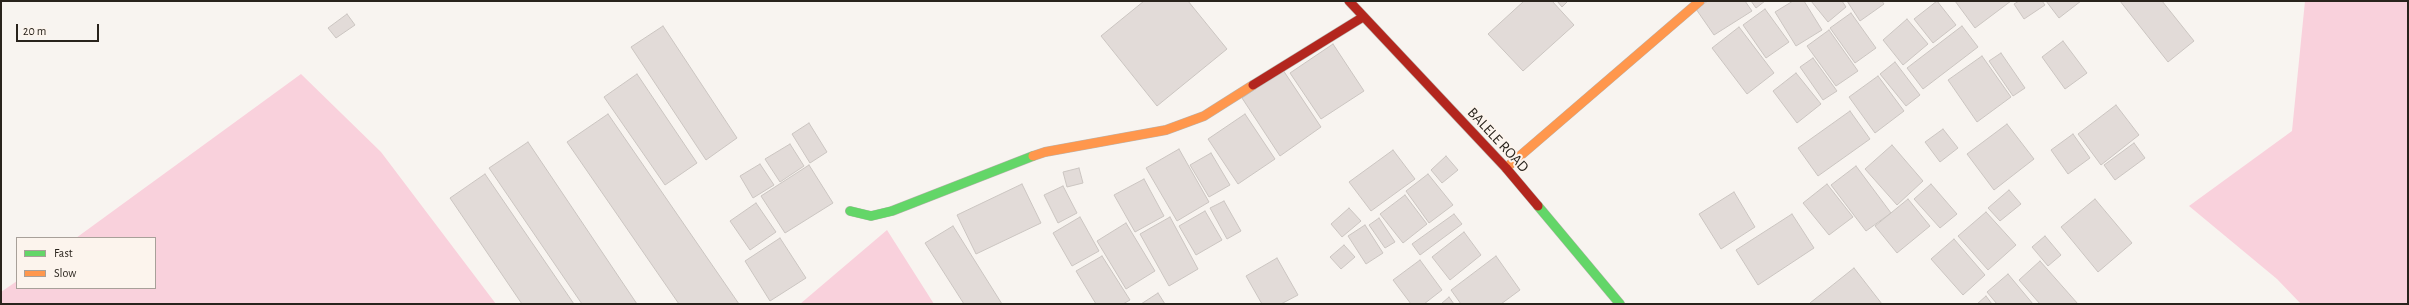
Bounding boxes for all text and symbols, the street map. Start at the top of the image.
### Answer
scale bar [18,16,101,42]
text: 20 m [23,25,46,37]
street label: BALELE ROAD [1463,104,1533,176]
legend [16,237,156,289]
text: Fast [54,247,73,259]
text: Slow [54,267,76,279]

